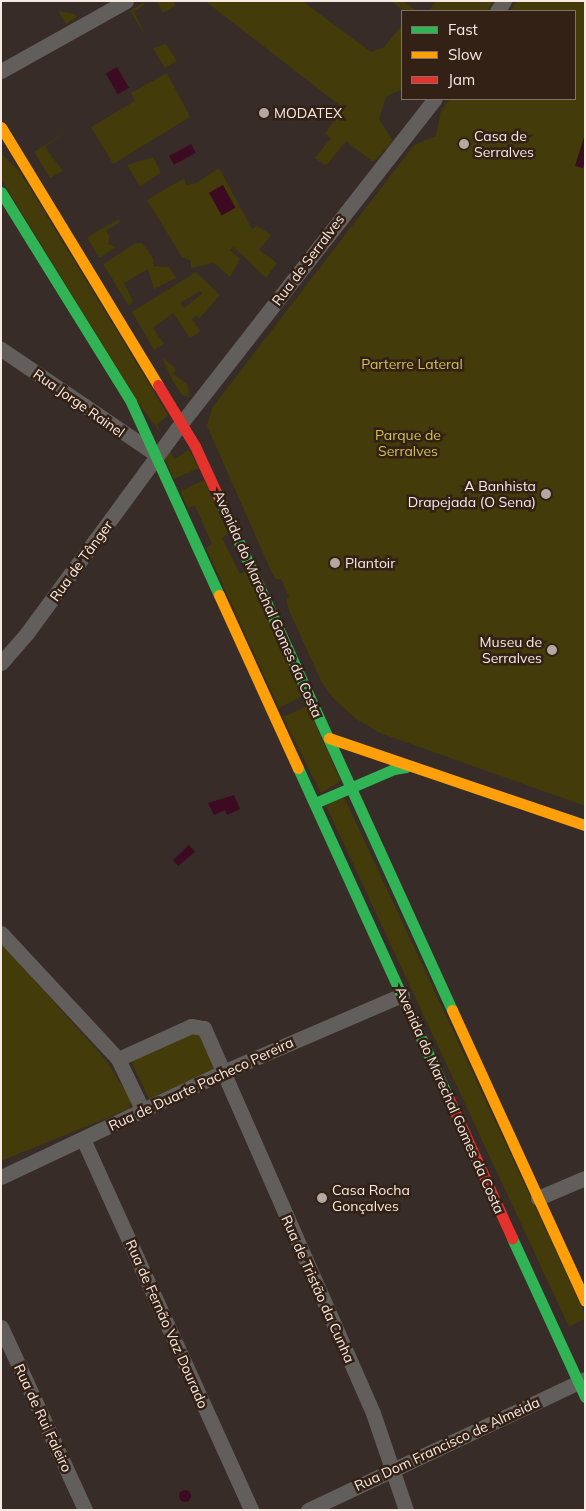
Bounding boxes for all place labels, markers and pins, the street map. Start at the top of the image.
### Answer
place label: MODATEX [274,105,342,121]
marker: MODATEX [258,107,270,119]
place label: Casa de Serralves [474,128,534,160]
marker: Casa de Serralves [458,138,470,150]
place label: A Banhista Drapejada (O Sena) [408,478,536,511]
marker: A Banhista Drapejada (O Sena) [540,488,552,500]
place label: Plantoir [345,555,395,571]
marker: Plantoir [329,557,341,569]
place label: Museu de Serralves [480,634,542,666]
marker: Museu de Serralves [546,644,558,656]
place label: Casa Rocha Gonçalves [332,1182,410,1214]
marker: Casa Rocha Gonçalves [316,1192,328,1204]

